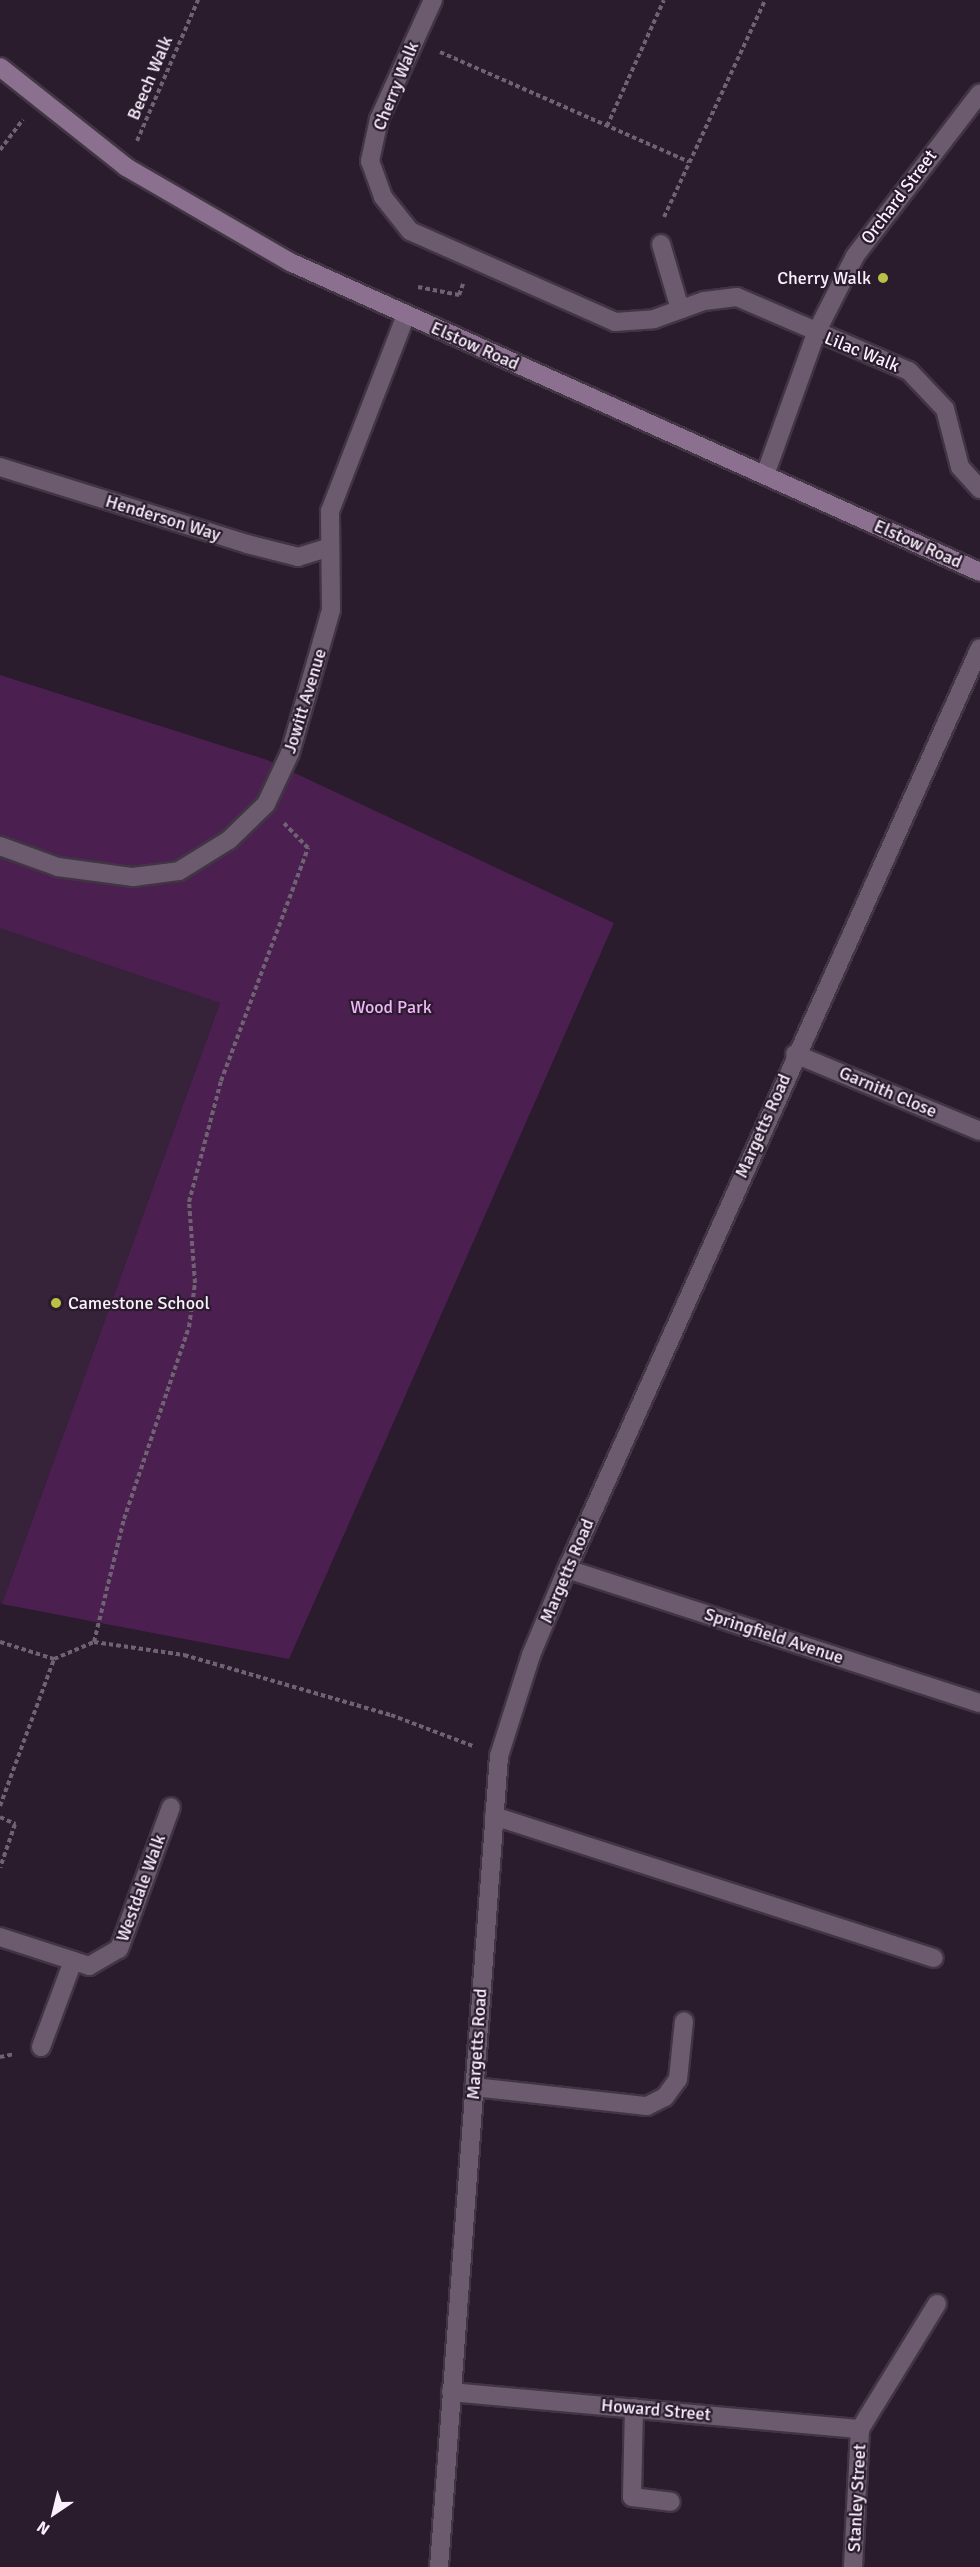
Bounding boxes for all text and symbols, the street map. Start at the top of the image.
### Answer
street label: Beech Walk [123,33,177,123]
street label: Cherry Walk [368,38,424,134]
street label: Orchard Street [857,146,941,248]
place label: Cherry Walk [777,267,871,289]
marker: Cherry Walk [876,271,890,285]
street label: Elstow Road [428,317,522,375]
street label: Lilac Walk [821,327,903,377]
street label: Henderson Way [103,490,223,546]
street label: Elstow Road [871,515,965,573]
street label: Jowitt Avenue [279,646,331,756]
park label: Wood Park [350,996,432,1018]
street label: Garnith Close [836,1062,940,1122]
street label: Margetts Road [730,1071,796,1181]
place label: Camestone School [68,1292,210,1314]
marker: Camestone School [49,1296,63,1310]
street label: Margetts Road [535,1515,599,1627]
street label: Springfield Avenue [702,1603,846,1669]
street label: Westdale Walk [112,1831,170,1945]
street label: Margetts Road [462,1988,492,2100]
street label: Howard Street [600,2394,712,2426]
street label: Stanley Street [843,2443,871,2553]
north arrow [24,2483,84,2543]
text: N [33,2516,54,2539]

